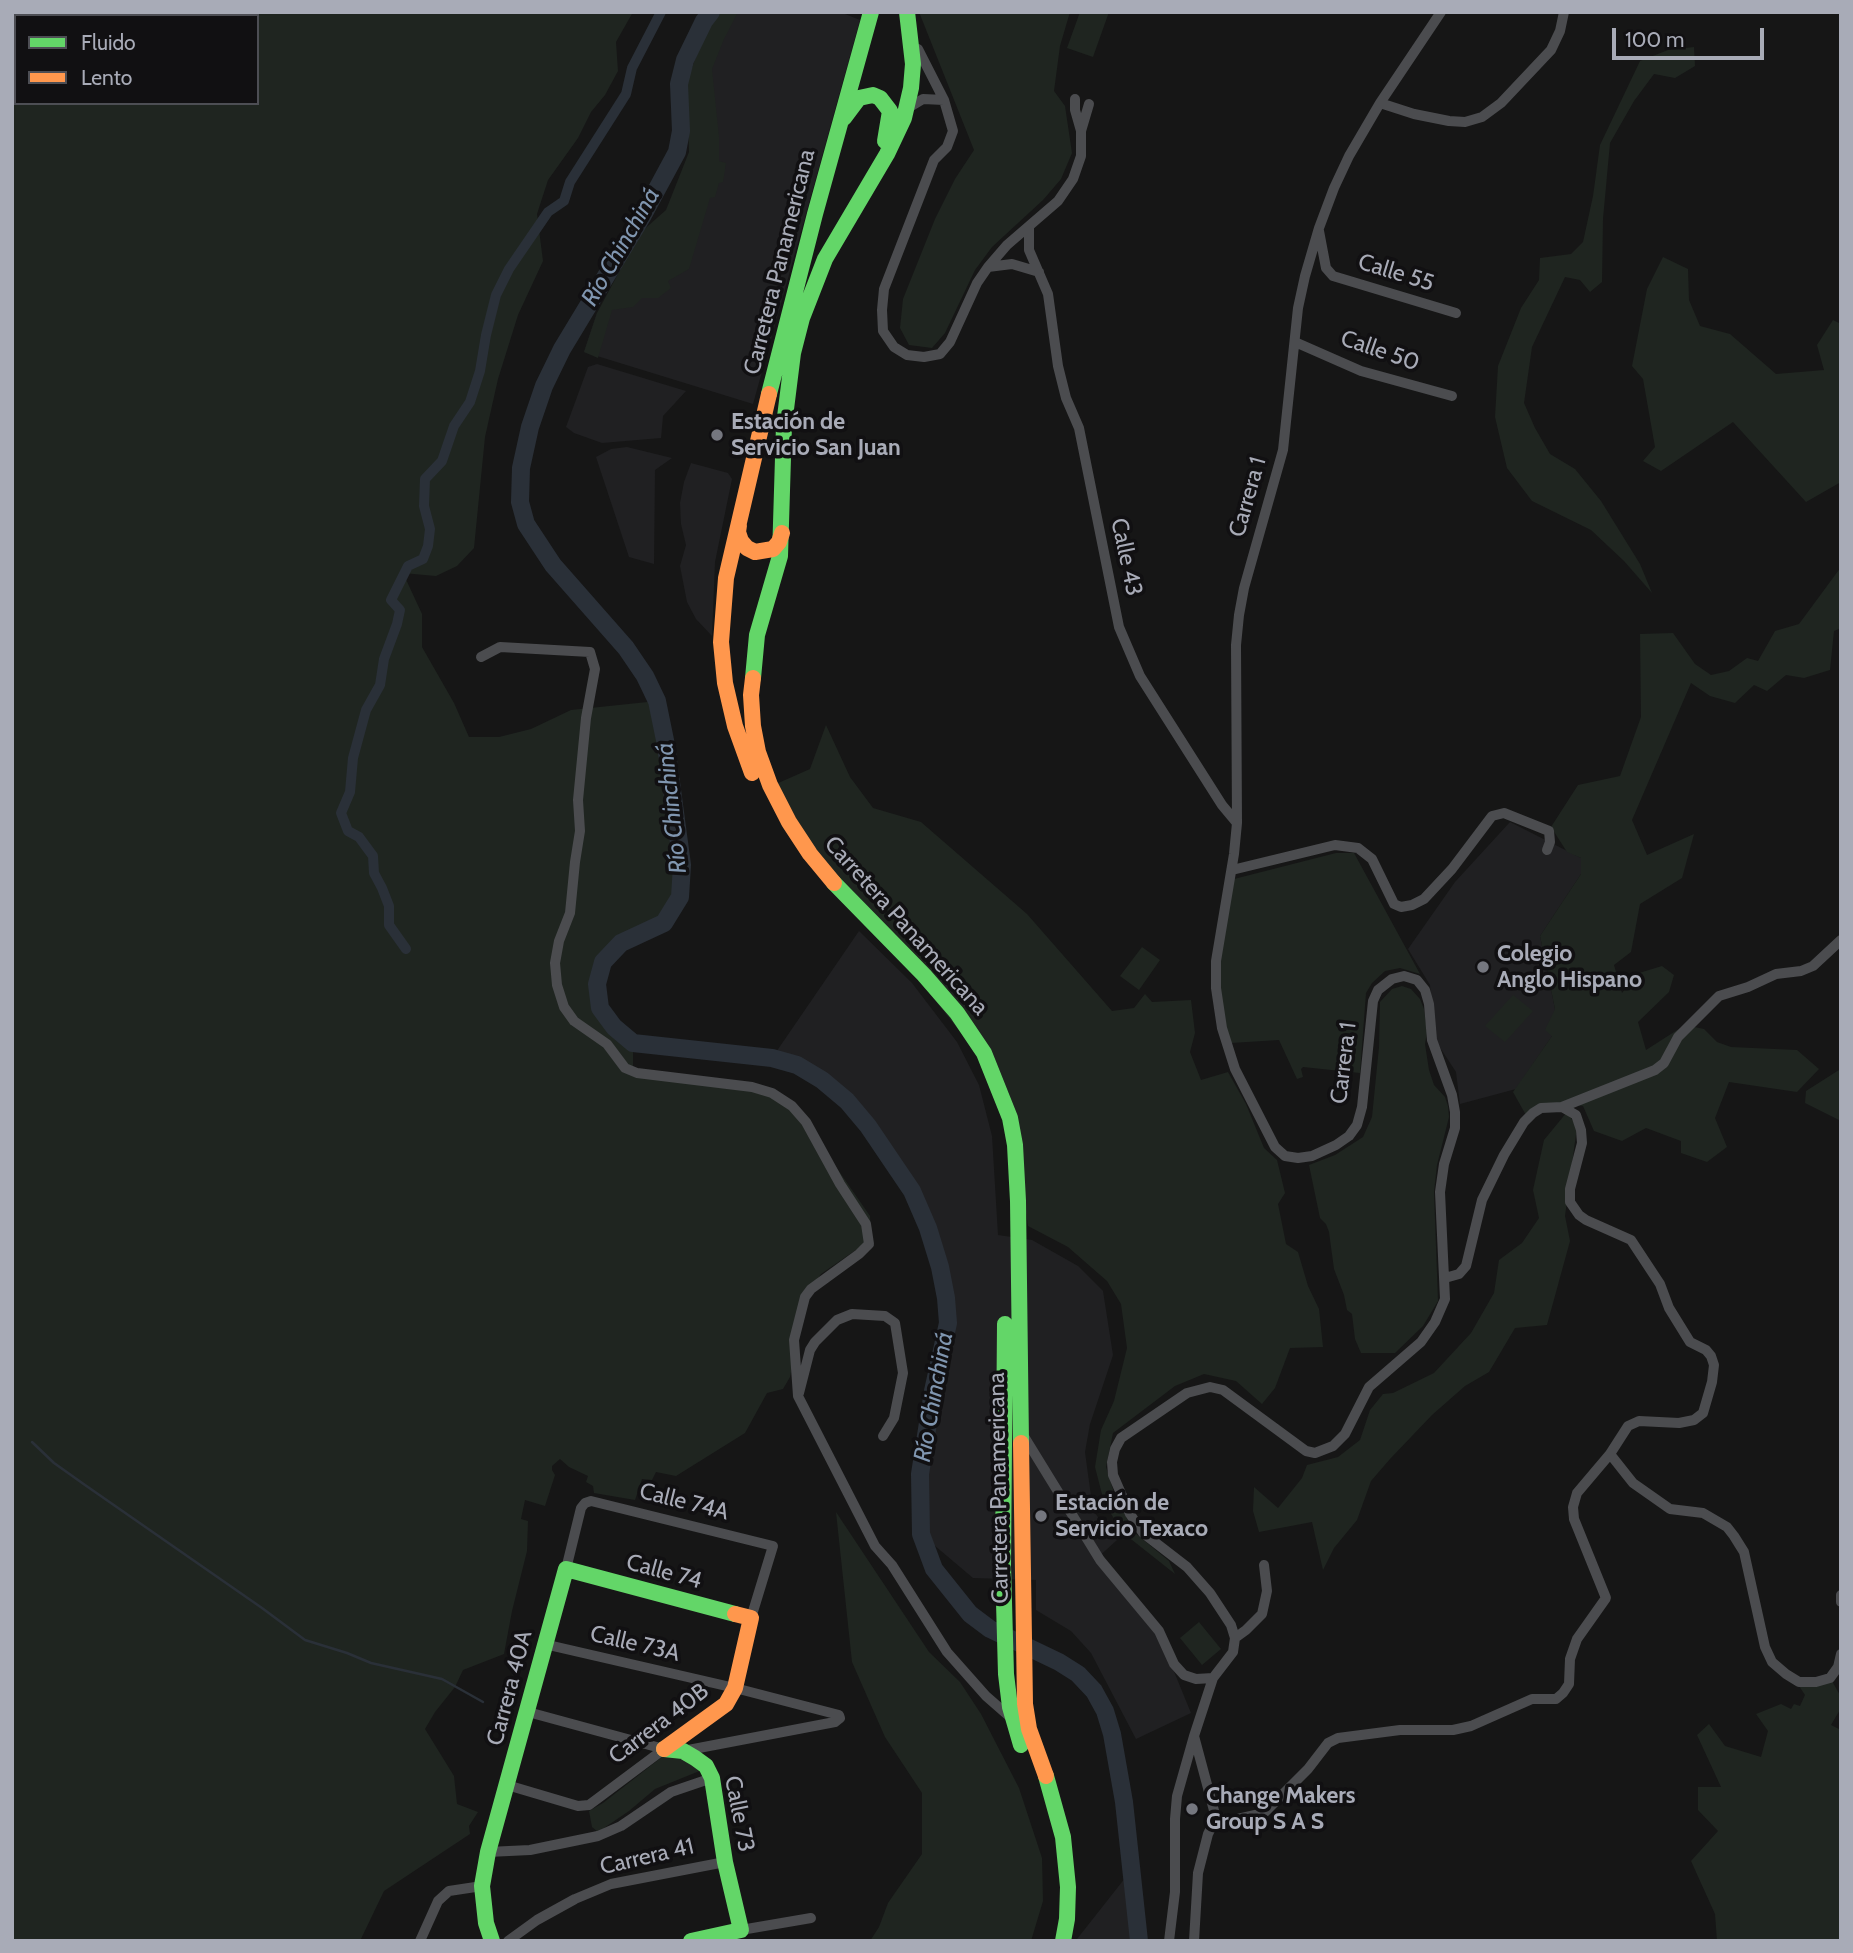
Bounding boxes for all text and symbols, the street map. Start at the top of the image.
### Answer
legend [14,14,259,105]
scale bar [1615,14,1767,58]
text: 100 m [1625,27,1684,52]
text: Fluido [81,30,136,55]
text: Lento [81,65,132,90]
street label: Carretera Panamericana [739,146,821,378]
water label: Río Chinchiná [576,183,666,311]
street label: Calle 55 [1355,248,1437,298]
street label: Calle 50 [1337,325,1423,377]
place label: Estación de Servicio San Juan [731,408,901,462]
marker: Estación de Servicio San Juan [709,427,725,443]
street label: Carrera 1 [1223,454,1273,540]
street label: Calle 43 [1104,516,1148,598]
water label: Río Chinchiná [651,741,693,875]
street label: Carretera Panamericana [818,831,994,1021]
place label: Colegio Anglo Hispano [1497,940,1642,994]
marker: Colegio Anglo Hispano [1475,959,1491,975]
street label: Carrera 1 [1325,1021,1363,1105]
water label: Río Chinchiná [908,1330,960,1464]
street label: Carretera Panamericana [983,1372,1015,1604]
street label: Calle 74A [636,1478,732,1526]
place label: Estación de Servicio Texaco [1055,1489,1208,1543]
marker: Estación de Servicio Texaco [1033,1508,1049,1524]
street label: Calle 74 [623,1549,705,1595]
street label: Calle 73A [588,1620,682,1668]
street label: Carrera 40A [481,1628,539,1748]
street label: Carrera 40B [604,1678,714,1770]
street label: Calle 73 [718,1774,760,1854]
place label: Change Makers Group S A S [1206,1782,1356,1836]
marker: Change Makers Group S A S [1184,1801,1200,1817]
street label: Carrera 41 [597,1833,697,1881]

